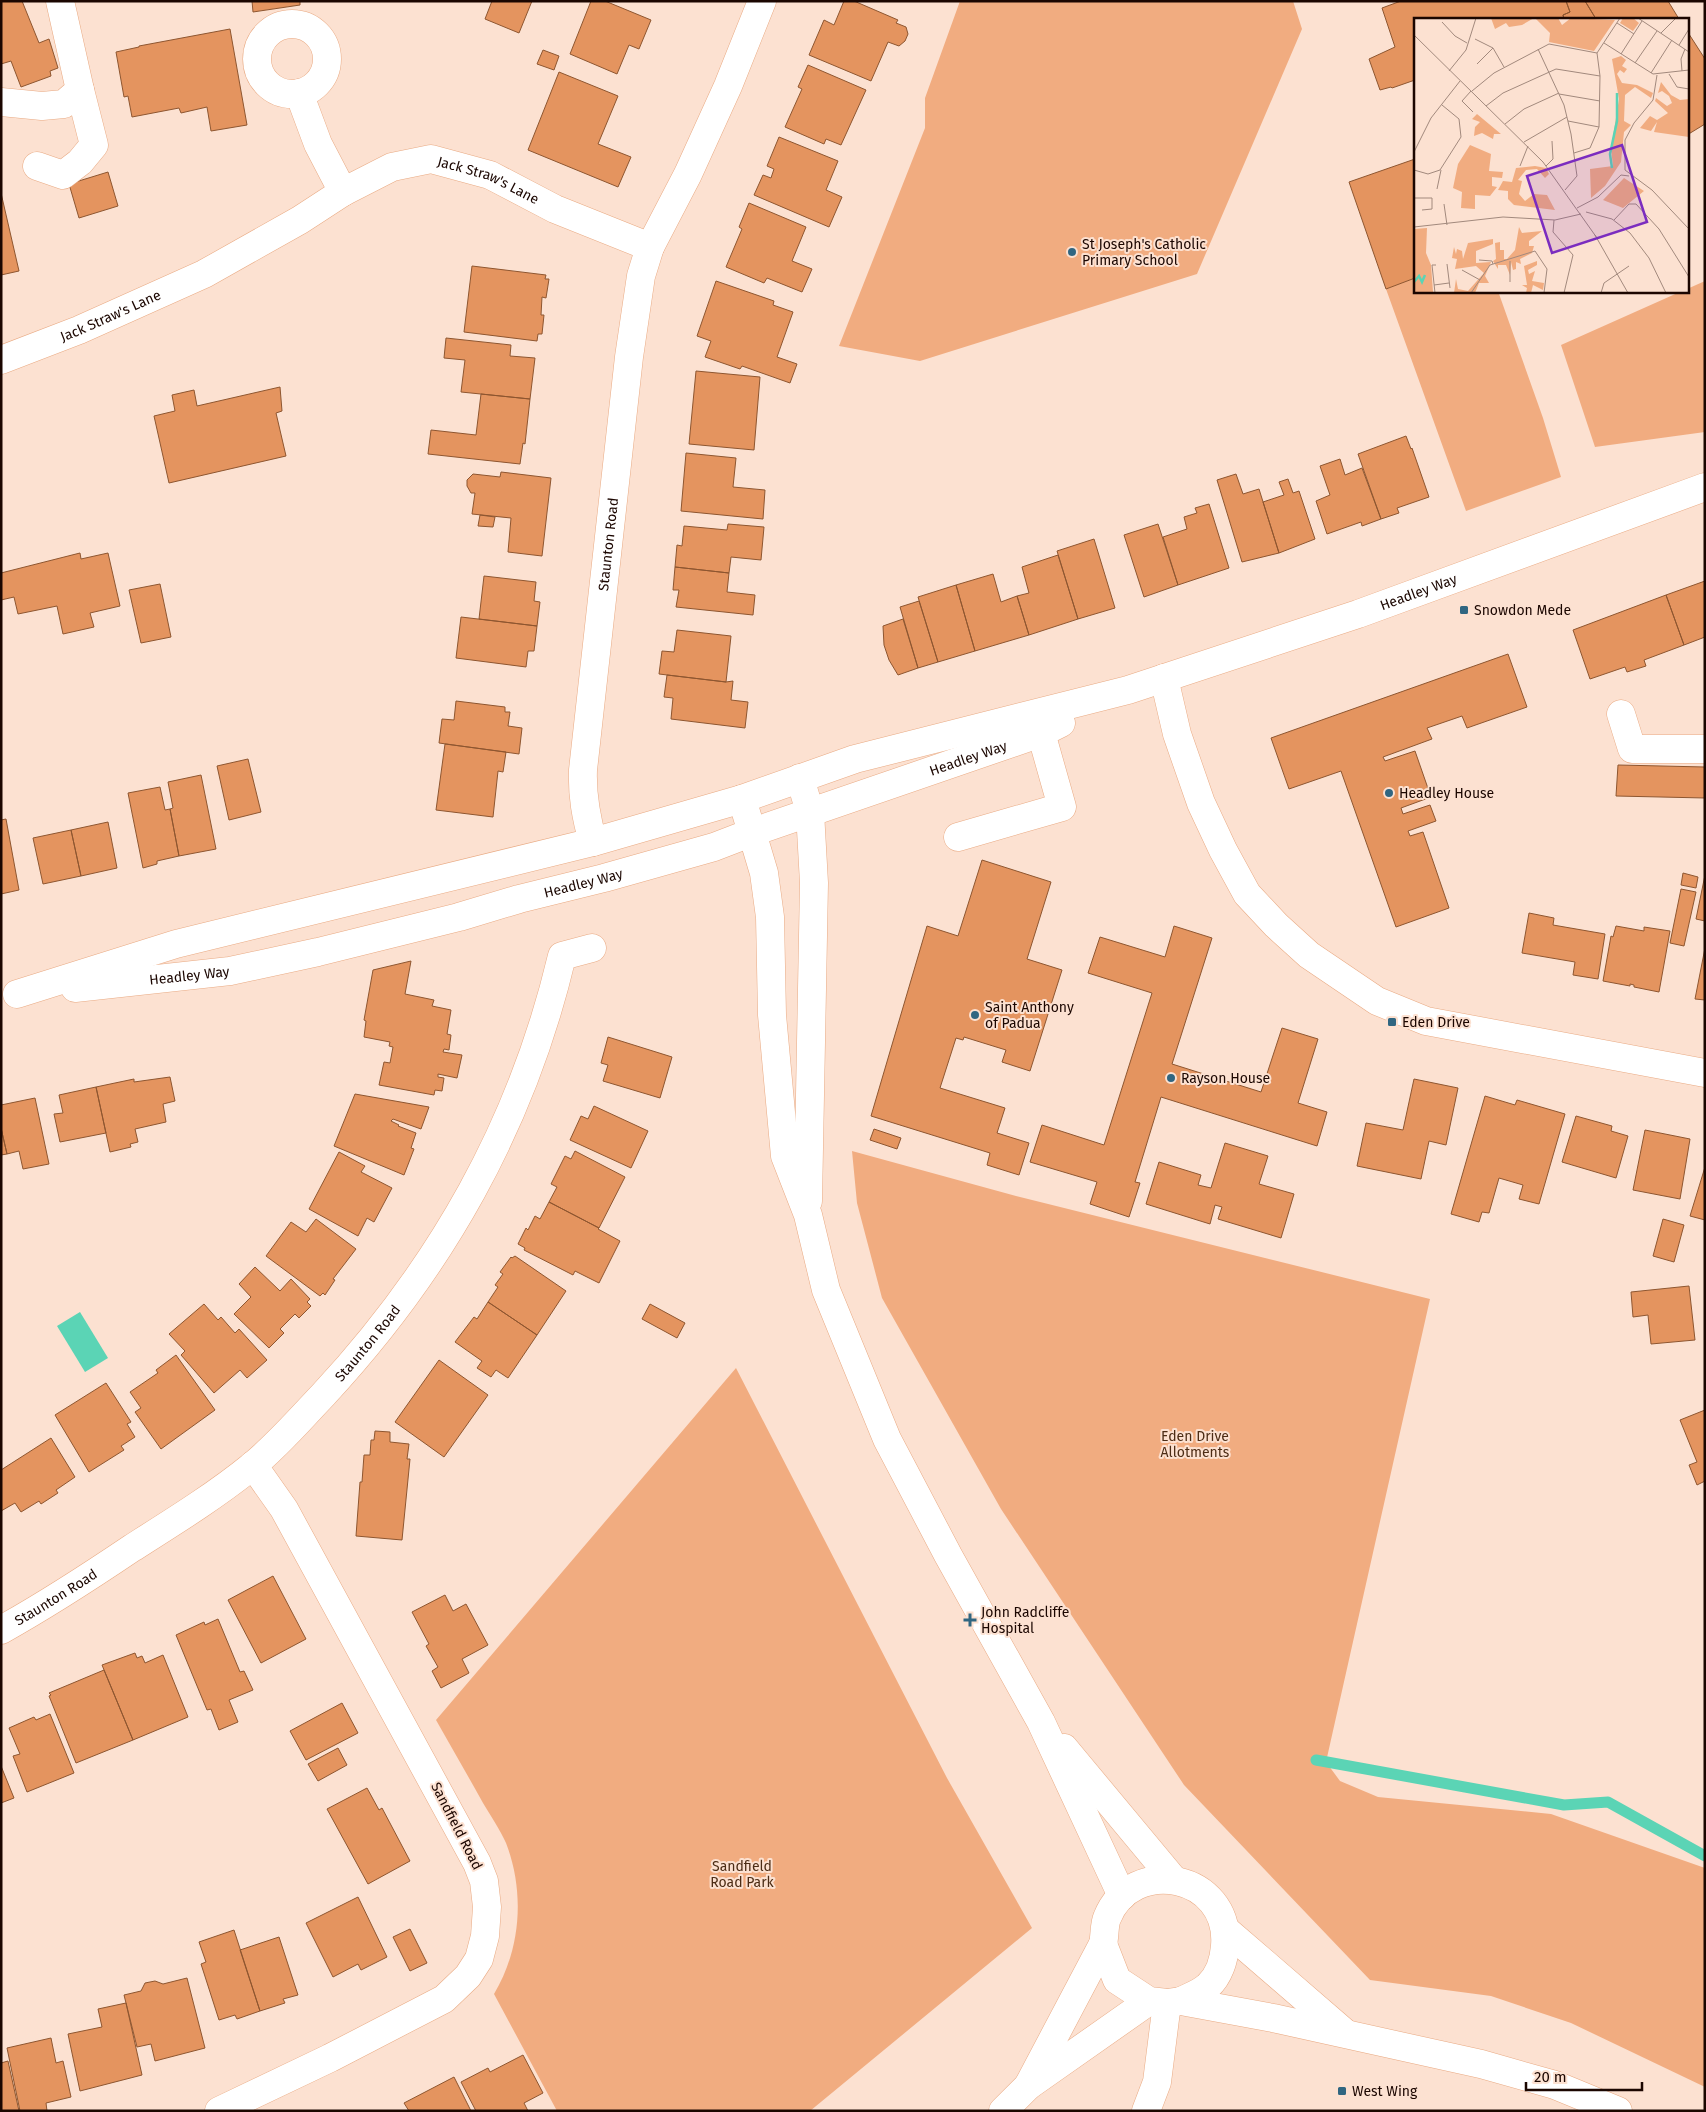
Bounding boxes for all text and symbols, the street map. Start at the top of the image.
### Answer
inset map [1414,18,1688,292]
street label: Jack Straw's Lane [435,153,542,208]
place label: St Joseph's Catholic Primary School [1082,236,1206,269]
marker: St Joseph's Catholic Primary School [1066,246,1078,258]
street label: Jack Straw's Lane [58,286,163,345]
street label: Staunton Road [595,497,622,592]
street label: Headley Way [1378,570,1459,614]
place label: Snowdon Mede [1474,602,1571,619]
marker: Snowdon Mede [1458,604,1470,616]
street label: Headley Way [927,737,1009,780]
place label: Headley House [1399,785,1494,802]
marker: Headley House [1383,787,1395,799]
street label: Headley Way [542,865,625,902]
street label: Headley Way [148,963,231,989]
place label: Saint Anthony of Padua [985,999,1074,1032]
marker: Saint Anthony of Padua [969,1009,981,1021]
place label: Eden Drive [1402,1014,1470,1031]
marker: Eden Drive [1386,1016,1398,1028]
place label: Rayson House [1181,1070,1270,1087]
marker: Rayson House [1165,1072,1177,1084]
street label: Staunton Road [332,1302,404,1385]
park label: Eden Drive Allotments [1161,1428,1230,1461]
street label: Staunton Road [12,1566,101,1629]
place label: John Radcliffe Hospital [981,1604,1070,1637]
marker: John Radcliffe Hospital [963,1613,977,1627]
street label: Sandfield Road [427,1780,486,1873]
park label: Sandfield Road Park [710,1858,775,1891]
scale bar [1526,2060,1642,2092]
text: 20 m [1534,2068,1567,2086]
place label: West Wing [1352,2083,1418,2100]
marker: West Wing [1336,2085,1348,2097]

